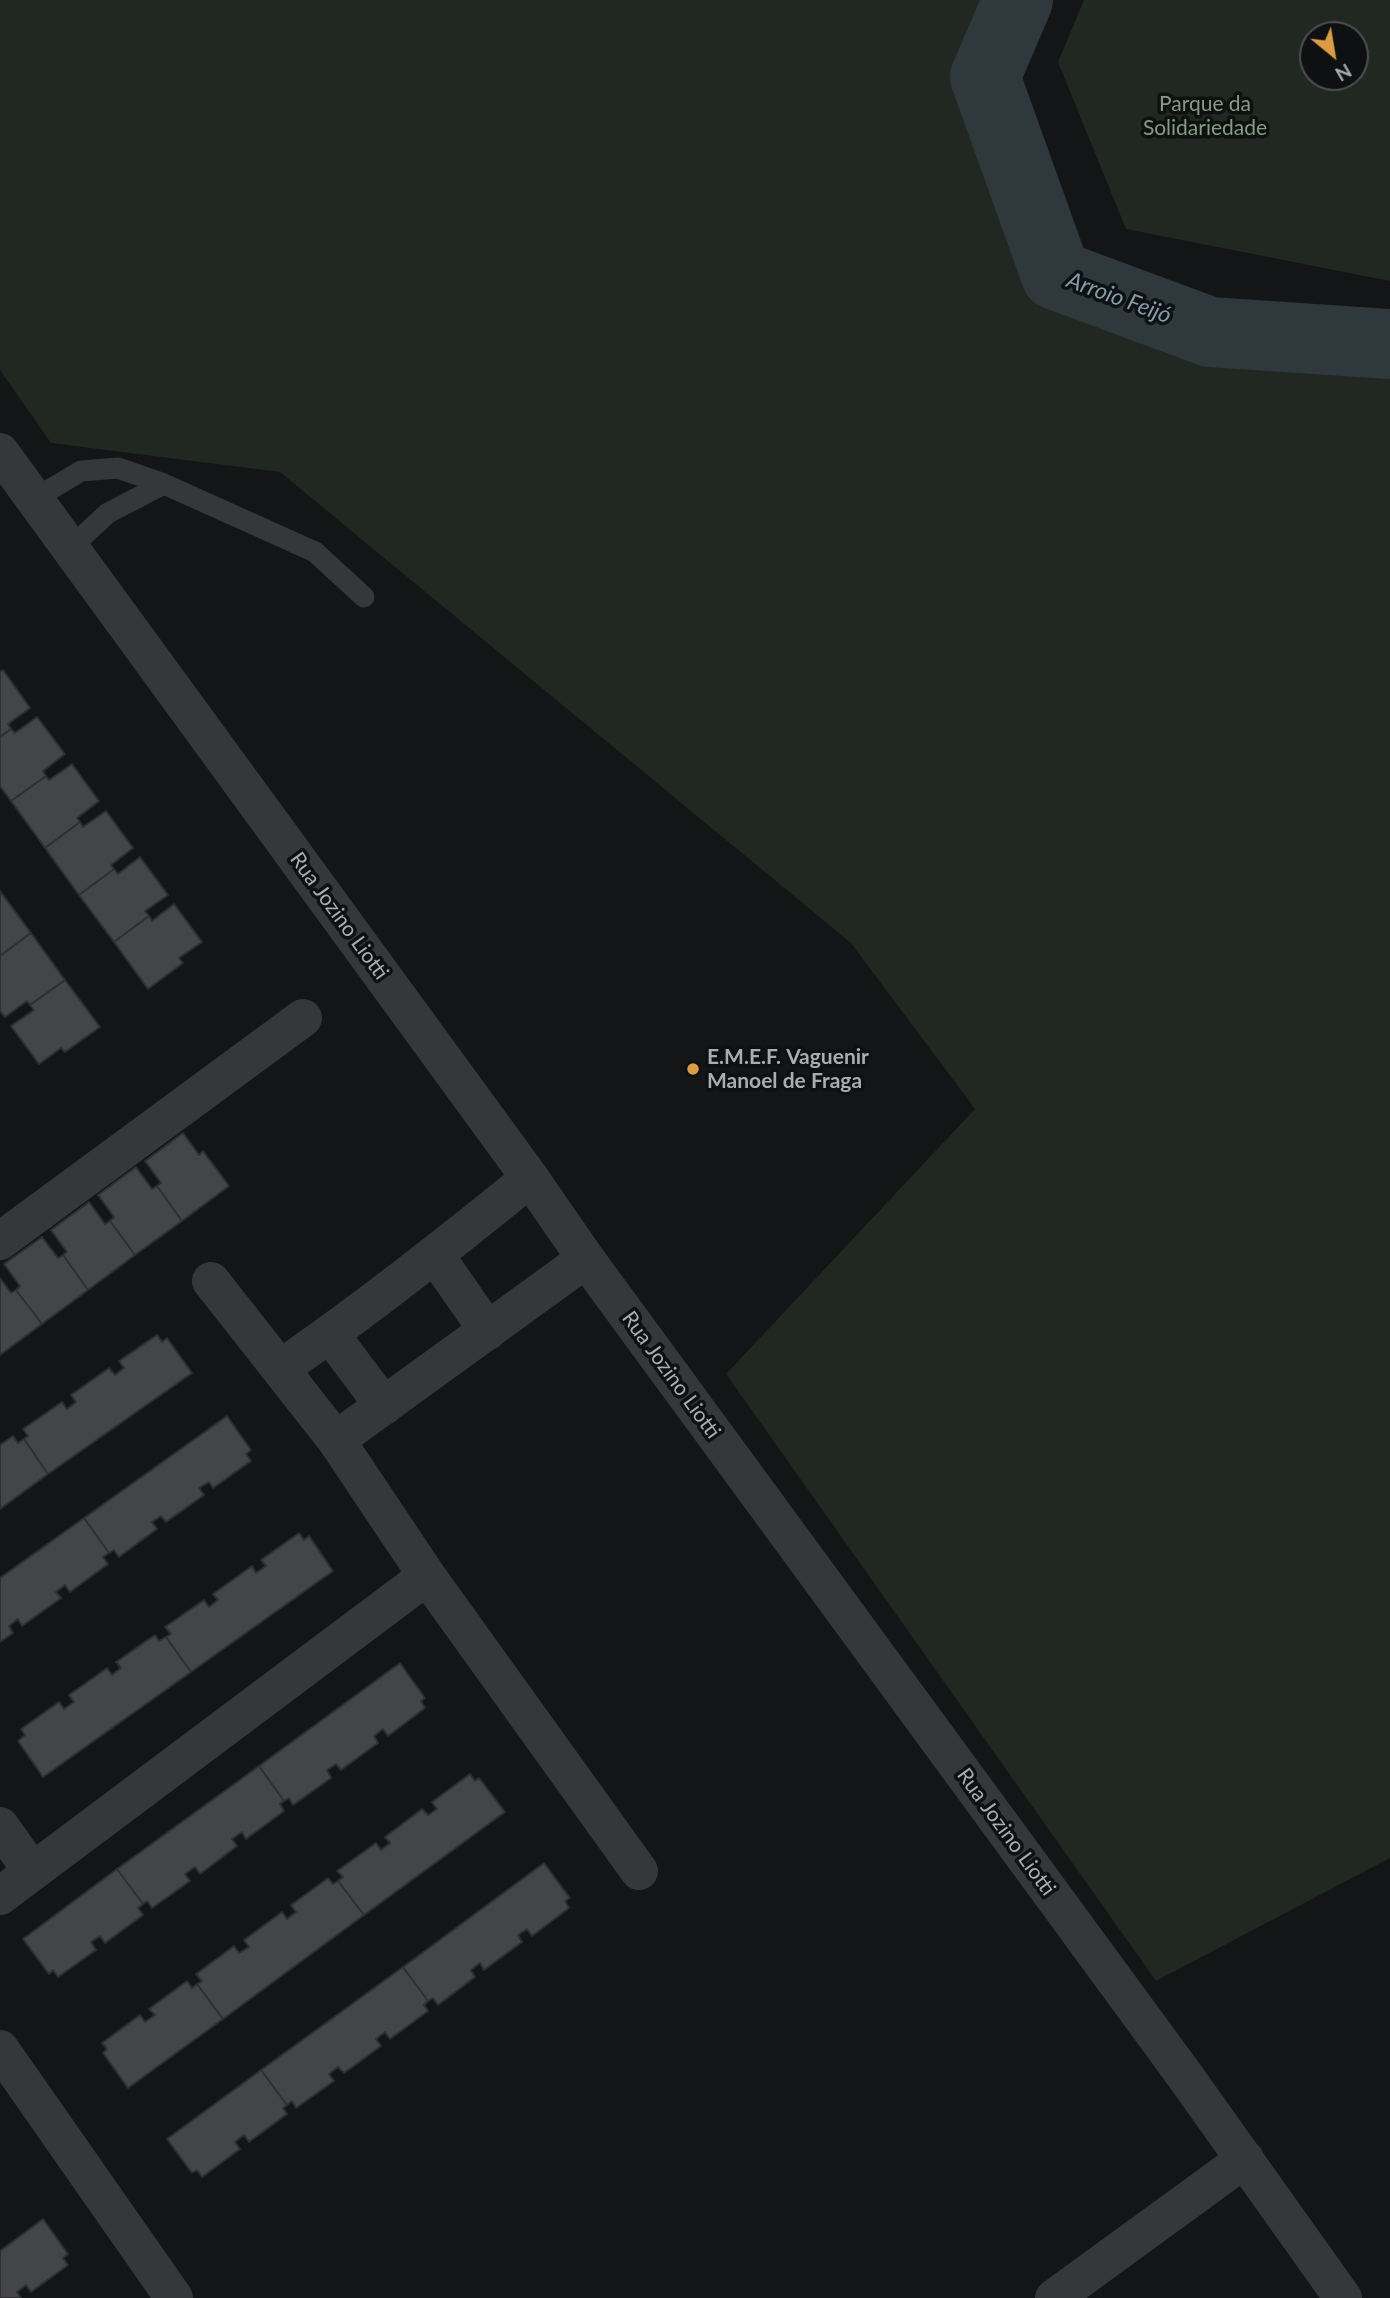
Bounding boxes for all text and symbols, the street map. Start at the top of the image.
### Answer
north arrow [1299,21,1369,91]
text: N [1332,59,1356,87]
park label: Parque da Solidariedade [1143,91,1267,141]
water label: Arroio Feijó [1063,266,1175,330]
street label: Rua Jozino Liotti [284,847,394,985]
place label: E.M.E.F. Vaguenir Manoel de Fraga [707,1044,869,1094]
marker: E.M.E.F. Vaguenir Manoel de Fraga [685,1061,701,1077]
street label: Rua Jozino Liotti [616,1306,726,1444]
street label: Rua Jozino Liotti [951,1763,1061,1901]

